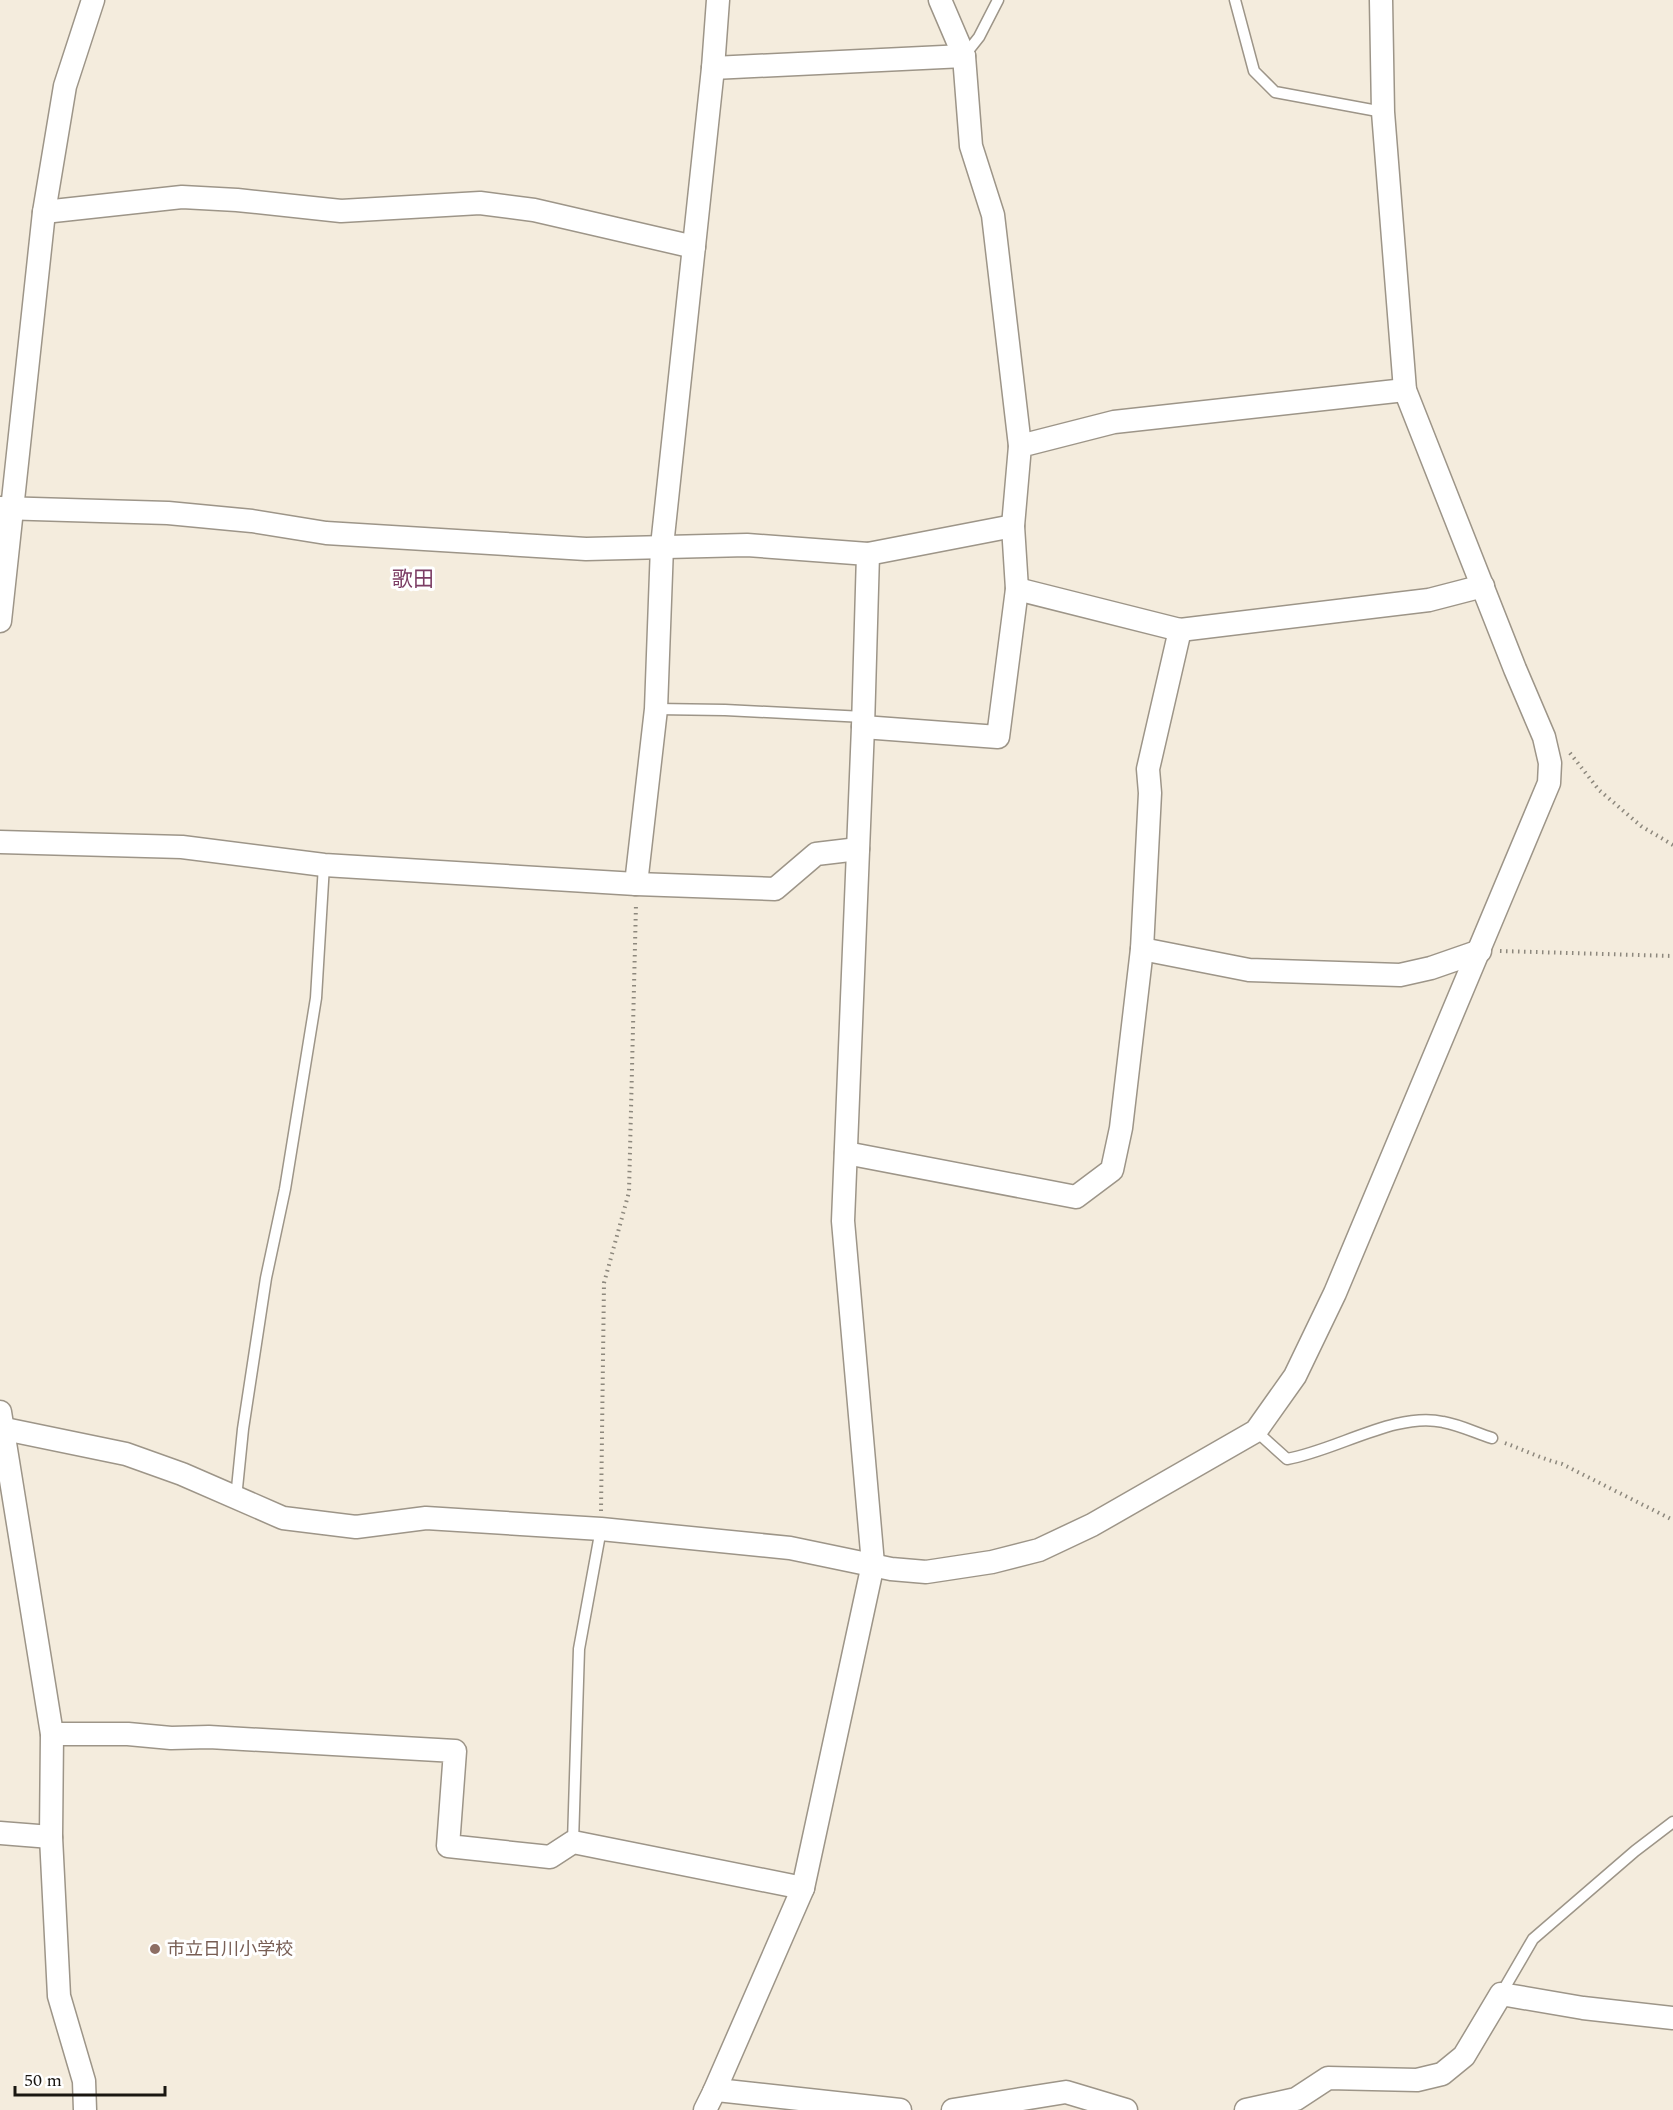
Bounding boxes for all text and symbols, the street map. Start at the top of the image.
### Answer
district label: 歌田 [392,564,434,596]
place label: 市立日川小学校 [167,1936,293,1963]
marker: 市立日川小学校 [148,1942,162,1956]
scale bar [15,2059,165,2097]
text: 50 m [24,2067,62,2094]

